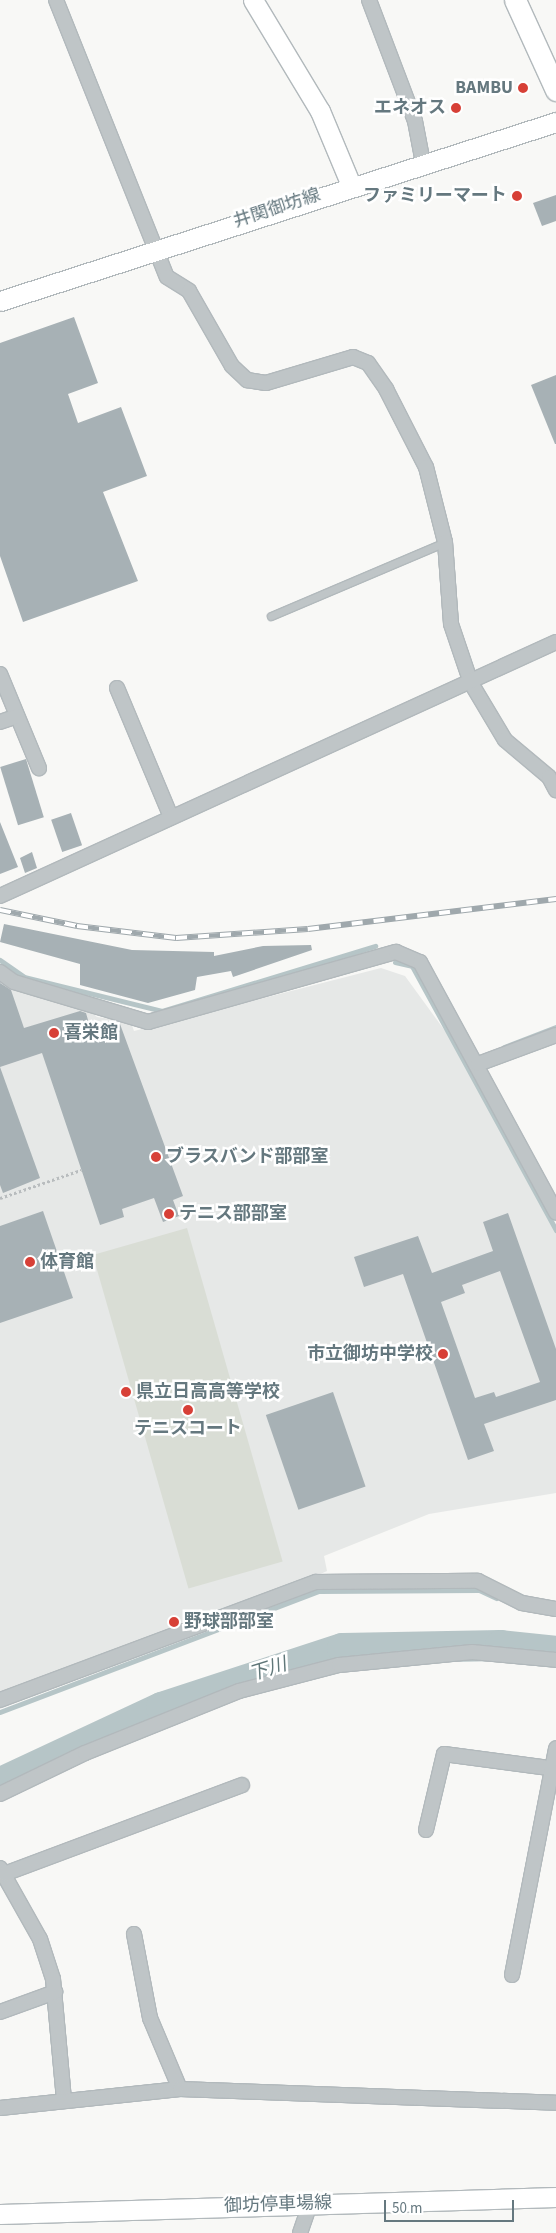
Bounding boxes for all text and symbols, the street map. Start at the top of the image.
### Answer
place label: BAMBU [455,77,513,99]
marker: BAMBU [517,82,529,94]
place label: エネオス [374,97,446,119]
marker: エネオス [450,102,462,114]
street label: 井関御坊線 [231,185,323,233]
place label: ファミリーマート [363,185,507,207]
marker: ファミリーマート [511,190,523,202]
place label: 喜栄館 [64,1022,118,1044]
marker: 喜栄館 [48,1027,60,1039]
place label: ブラスバンド部部室 [166,1146,328,1168]
marker: ブラスバンド部部室 [150,1151,162,1163]
place label: テニス部部室 [179,1203,287,1225]
marker: テニス部部室 [163,1208,175,1220]
place label: 体育館 [40,1251,94,1273]
marker: 体育館 [24,1256,36,1268]
place label: 市立御坊中学校 [307,1343,433,1365]
marker: 市立御坊中学校 [437,1348,449,1360]
place label: 県立日高高等学校 [136,1381,280,1403]
marker: 県立日高高等学校 [120,1386,132,1398]
marker: テニスコート [182,1404,194,1416]
place label: テニスコート [134,1418,242,1440]
place label: 野球部部室 [184,1611,274,1633]
marker: 野球部部室 [168,1616,180,1628]
water label: 下川 [246,1654,290,1686]
scale bar [386,2190,516,2222]
street label: 御坊停車場線 [224,2192,332,2218]
text: 50 m [392,2198,422,2219]

